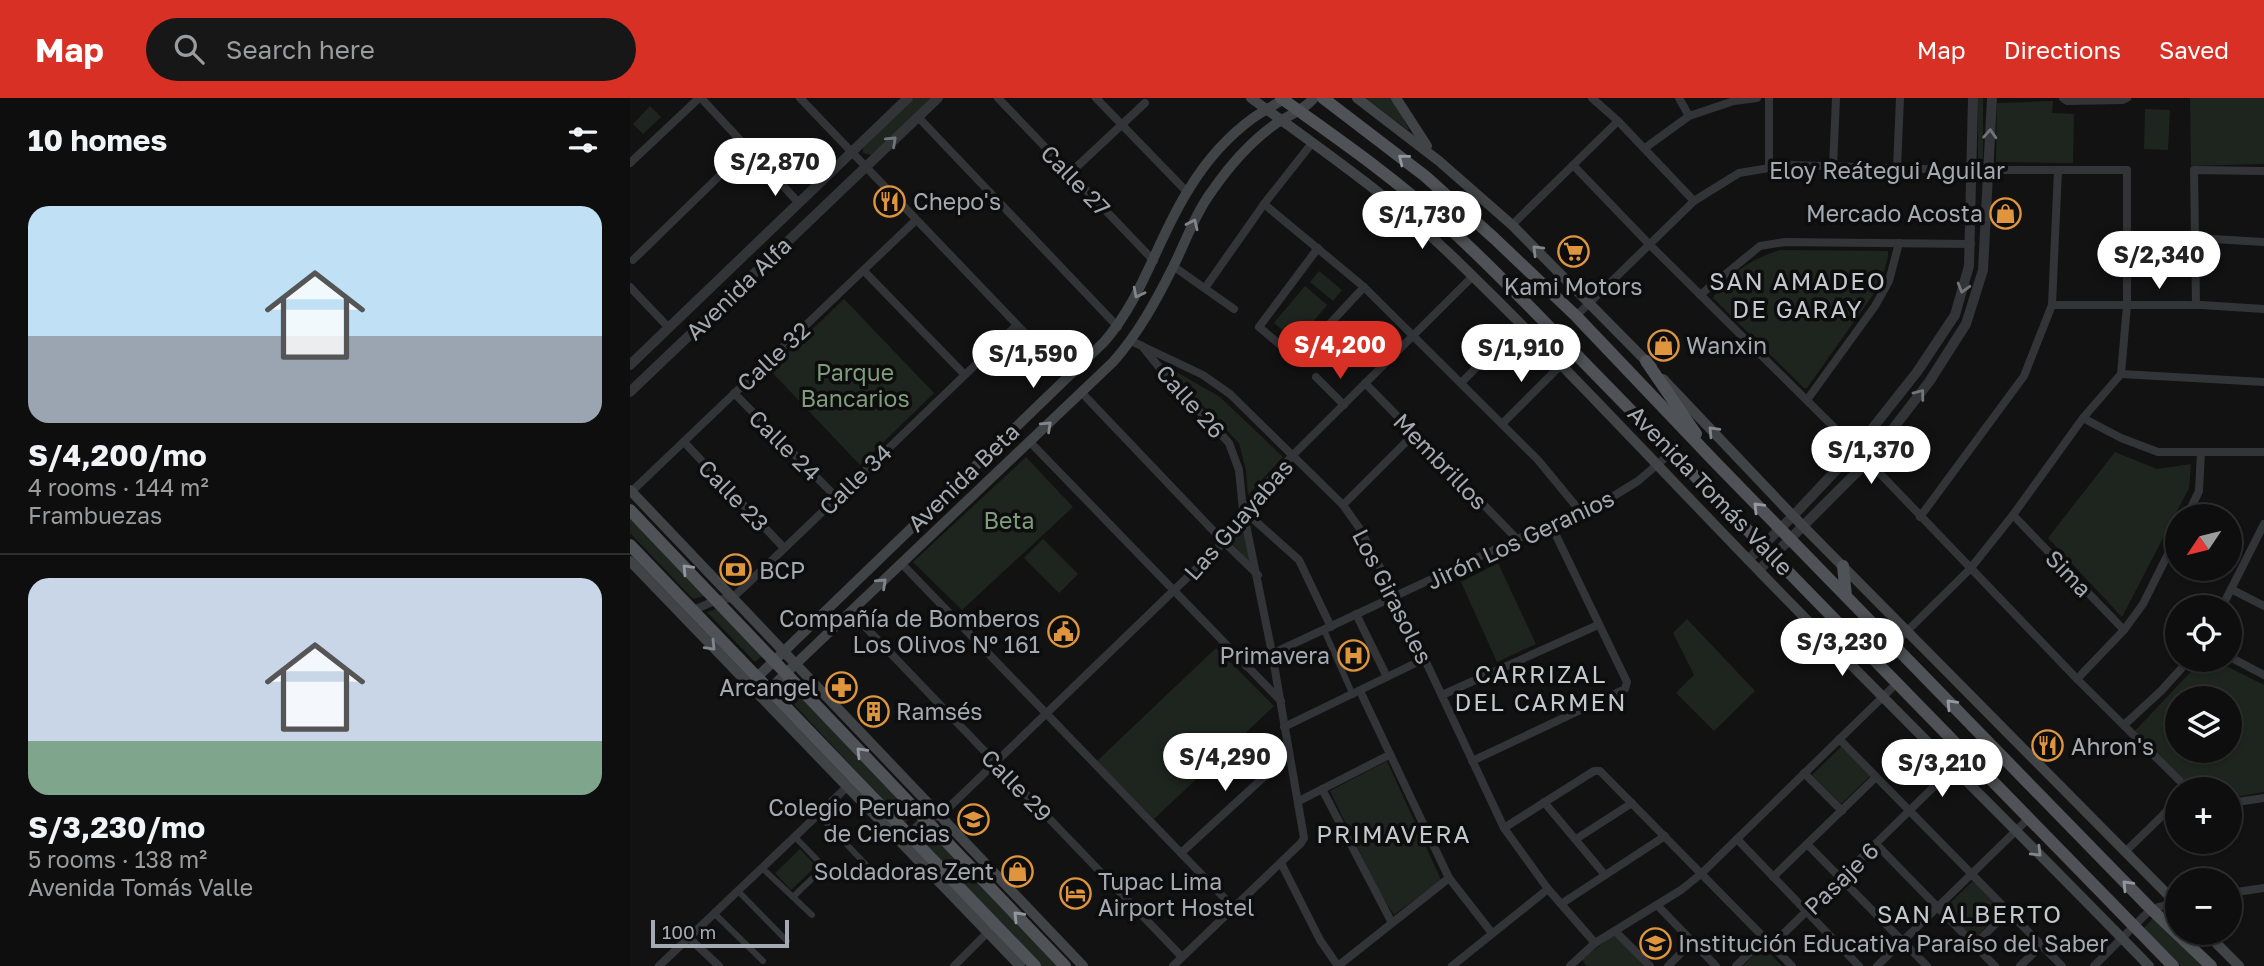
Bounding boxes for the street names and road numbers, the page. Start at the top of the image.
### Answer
street label: Calle 27 [1035,139,1117,221]
street label: Eloy Reátegui Aguilar [1769,156,2005,184]
street label: Avenida Alfa [679,231,797,345]
street label: Calle 32 [731,315,815,397]
street label: Calle 26 [1151,358,1231,444]
street label: Avenida Tomás Valle [1623,399,1799,581]
street label: Calle 24 [743,403,827,487]
street label: Membrillos [1388,407,1494,515]
street label: Avenida Beta [902,417,1024,537]
street label: Calle 34 [813,438,897,520]
street label: Calle 23 [693,453,775,537]
street label: Las Guayabas [1178,453,1298,585]
street label: Jirón Los Geranios [1422,483,1618,595]
street label: Los Girasoles [1347,524,1439,668]
street label: Sima [2040,544,2098,602]
street label: Calle 29 [976,743,1058,827]
street label: Pasaje 6 [1798,836,1884,920]

